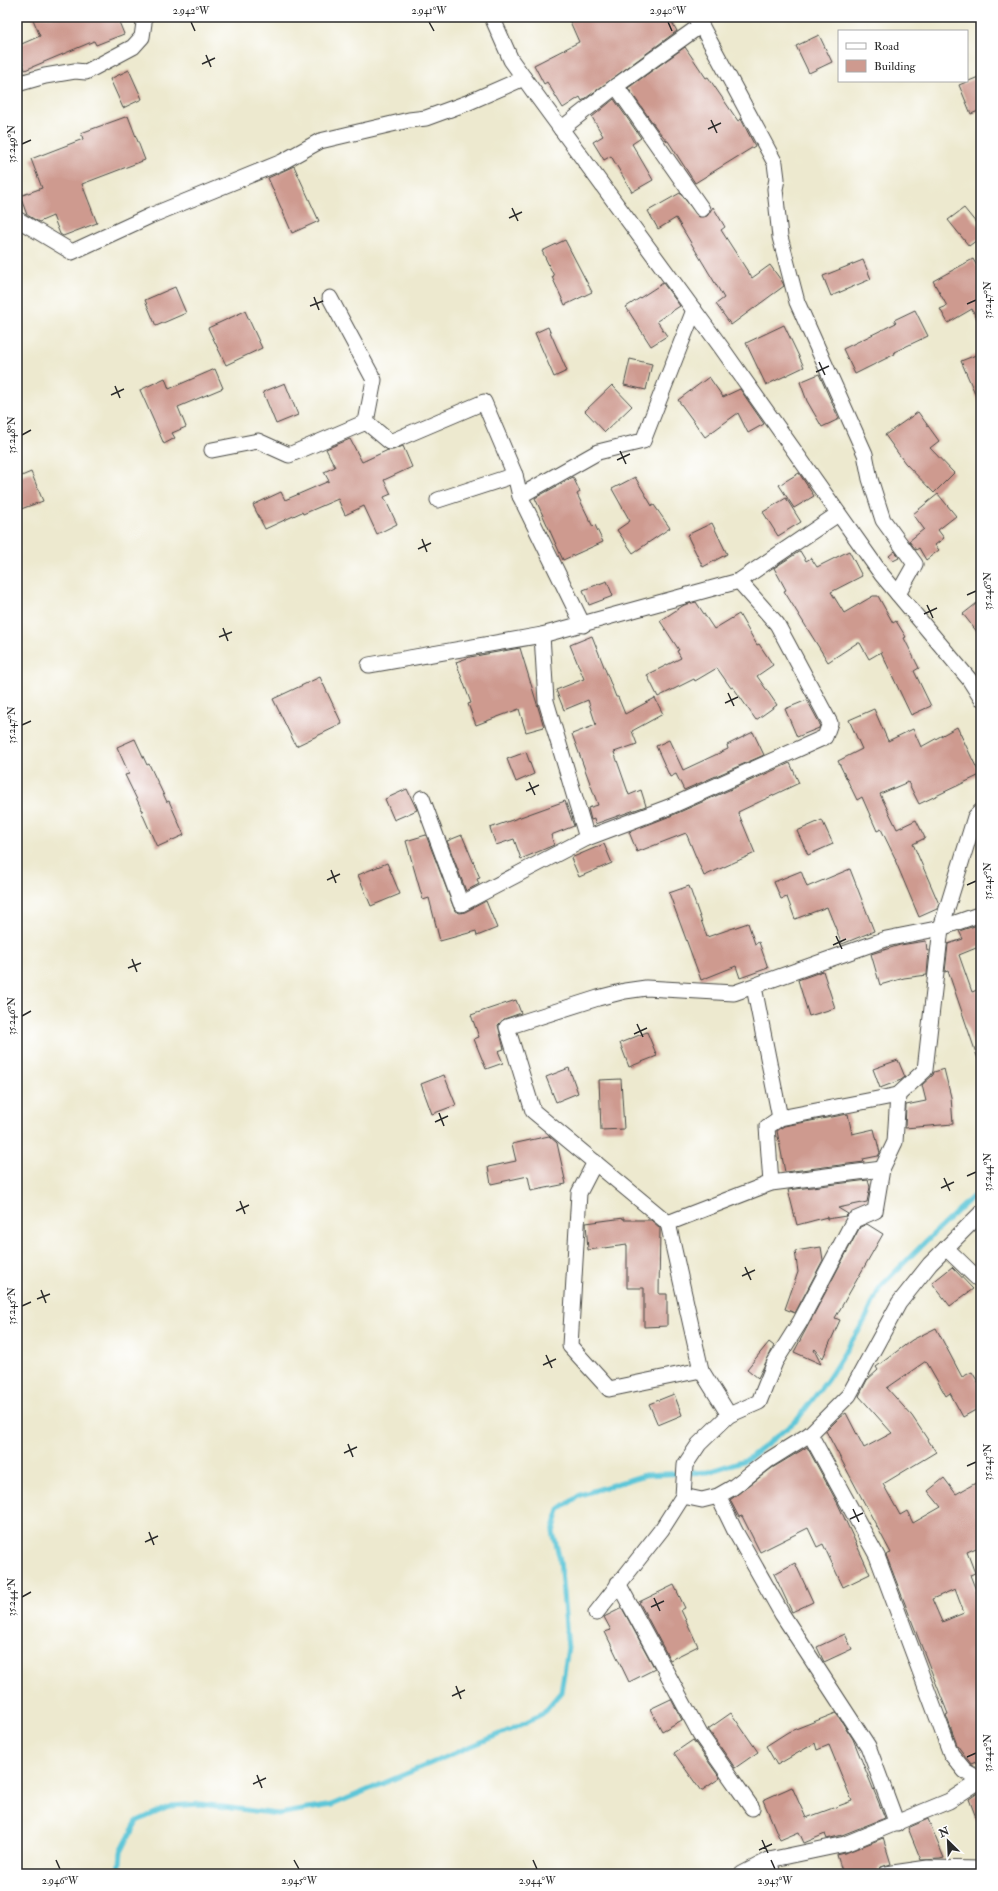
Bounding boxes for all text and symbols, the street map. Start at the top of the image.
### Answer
text: 2.942°W [173,5,210,17]
text: 2.941°W [412,5,447,17]
text: 2.940°W [650,5,687,17]
legend [838,30,968,82]
text: Road [874,39,899,54]
text: Building [874,59,917,74]
text: 35.249°N [6,125,18,163]
text: 35.247°N [982,281,994,319]
text: 35.248°N [6,416,18,454]
text: 35.246°N [982,572,994,610]
text: 35.247°N [6,706,18,744]
text: 35.245°N [982,862,994,900]
text: 35.246°N [6,997,18,1035]
text: 35.244°N [982,1153,994,1191]
text: 35.245°N [6,1287,18,1325]
text: 35.243°N [982,1444,994,1480]
text: 35.244°N [6,1578,18,1616]
text: 35.242°N [982,1734,994,1772]
north arrow [928,1821,968,1861]
text: N [936,1824,952,1841]
text: 2.946°W [42,1875,79,1887]
text: 2.945°W [281,1875,318,1887]
text: 2.944°W [519,1875,556,1887]
text: 2.943°W [757,1875,793,1887]

